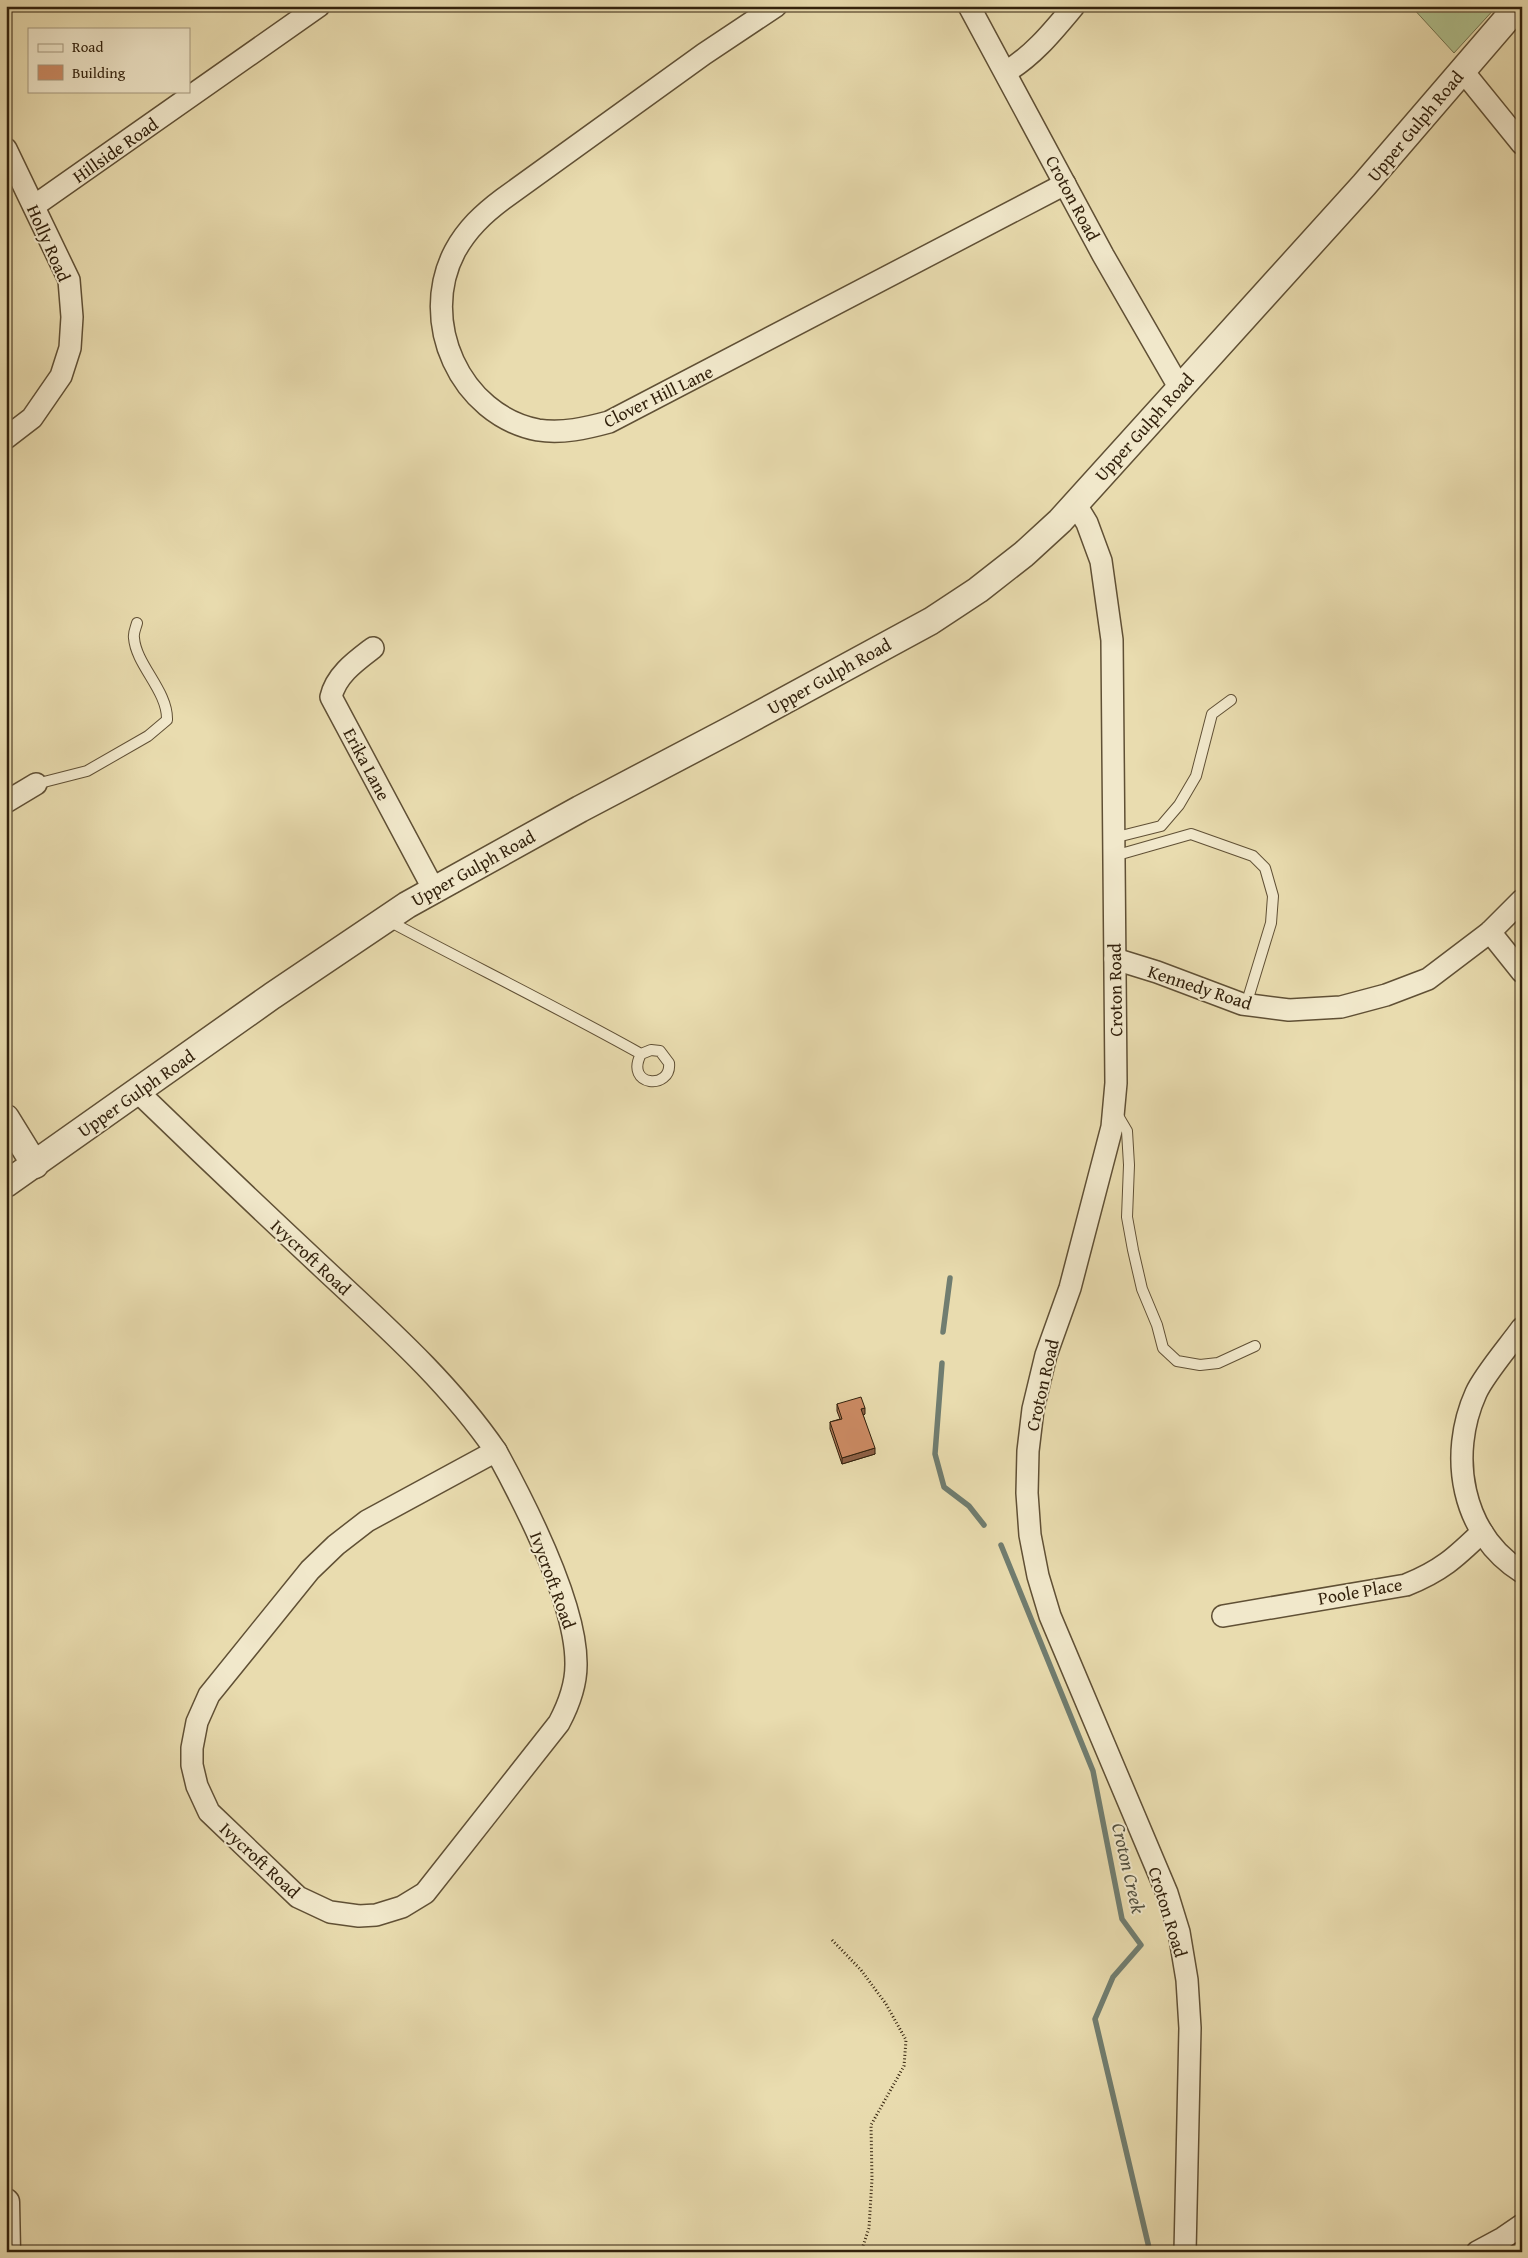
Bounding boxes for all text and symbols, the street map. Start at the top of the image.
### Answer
legend [28,28,190,92]
text: Road [72,36,103,57]
text: Building [72,62,126,83]
street label: Upper Gulph Road [1360,64,1470,188]
street label: Hillside Road [67,110,164,189]
street label: Croton Road [1039,150,1107,246]
street label: Holly Road [20,200,78,286]
street label: Clover Hill Lane [599,358,717,434]
street label: Upper Gulph Road [1088,366,1200,487]
street label: Upper Gulph Road [762,631,896,721]
street label: Erika Lane [337,723,397,805]
street label: Upper Gulph Road [406,823,540,913]
street label: Croton Road [1101,943,1129,1037]
street label: Kennedy Road [1144,957,1256,1017]
street label: Upper Gulph Road [72,1042,201,1144]
street label: Ivycroft Road [265,1213,358,1302]
street label: Croton Road [1018,1336,1066,1434]
street label: Ivycroft Road [523,1528,583,1633]
street label: Poole Place [1316,1570,1404,1612]
street label: Ivycroft Road [214,1816,307,1905]
water label: Croton Creek [1105,1820,1153,1916]
street label: Croton Road [1141,1863,1195,1961]

